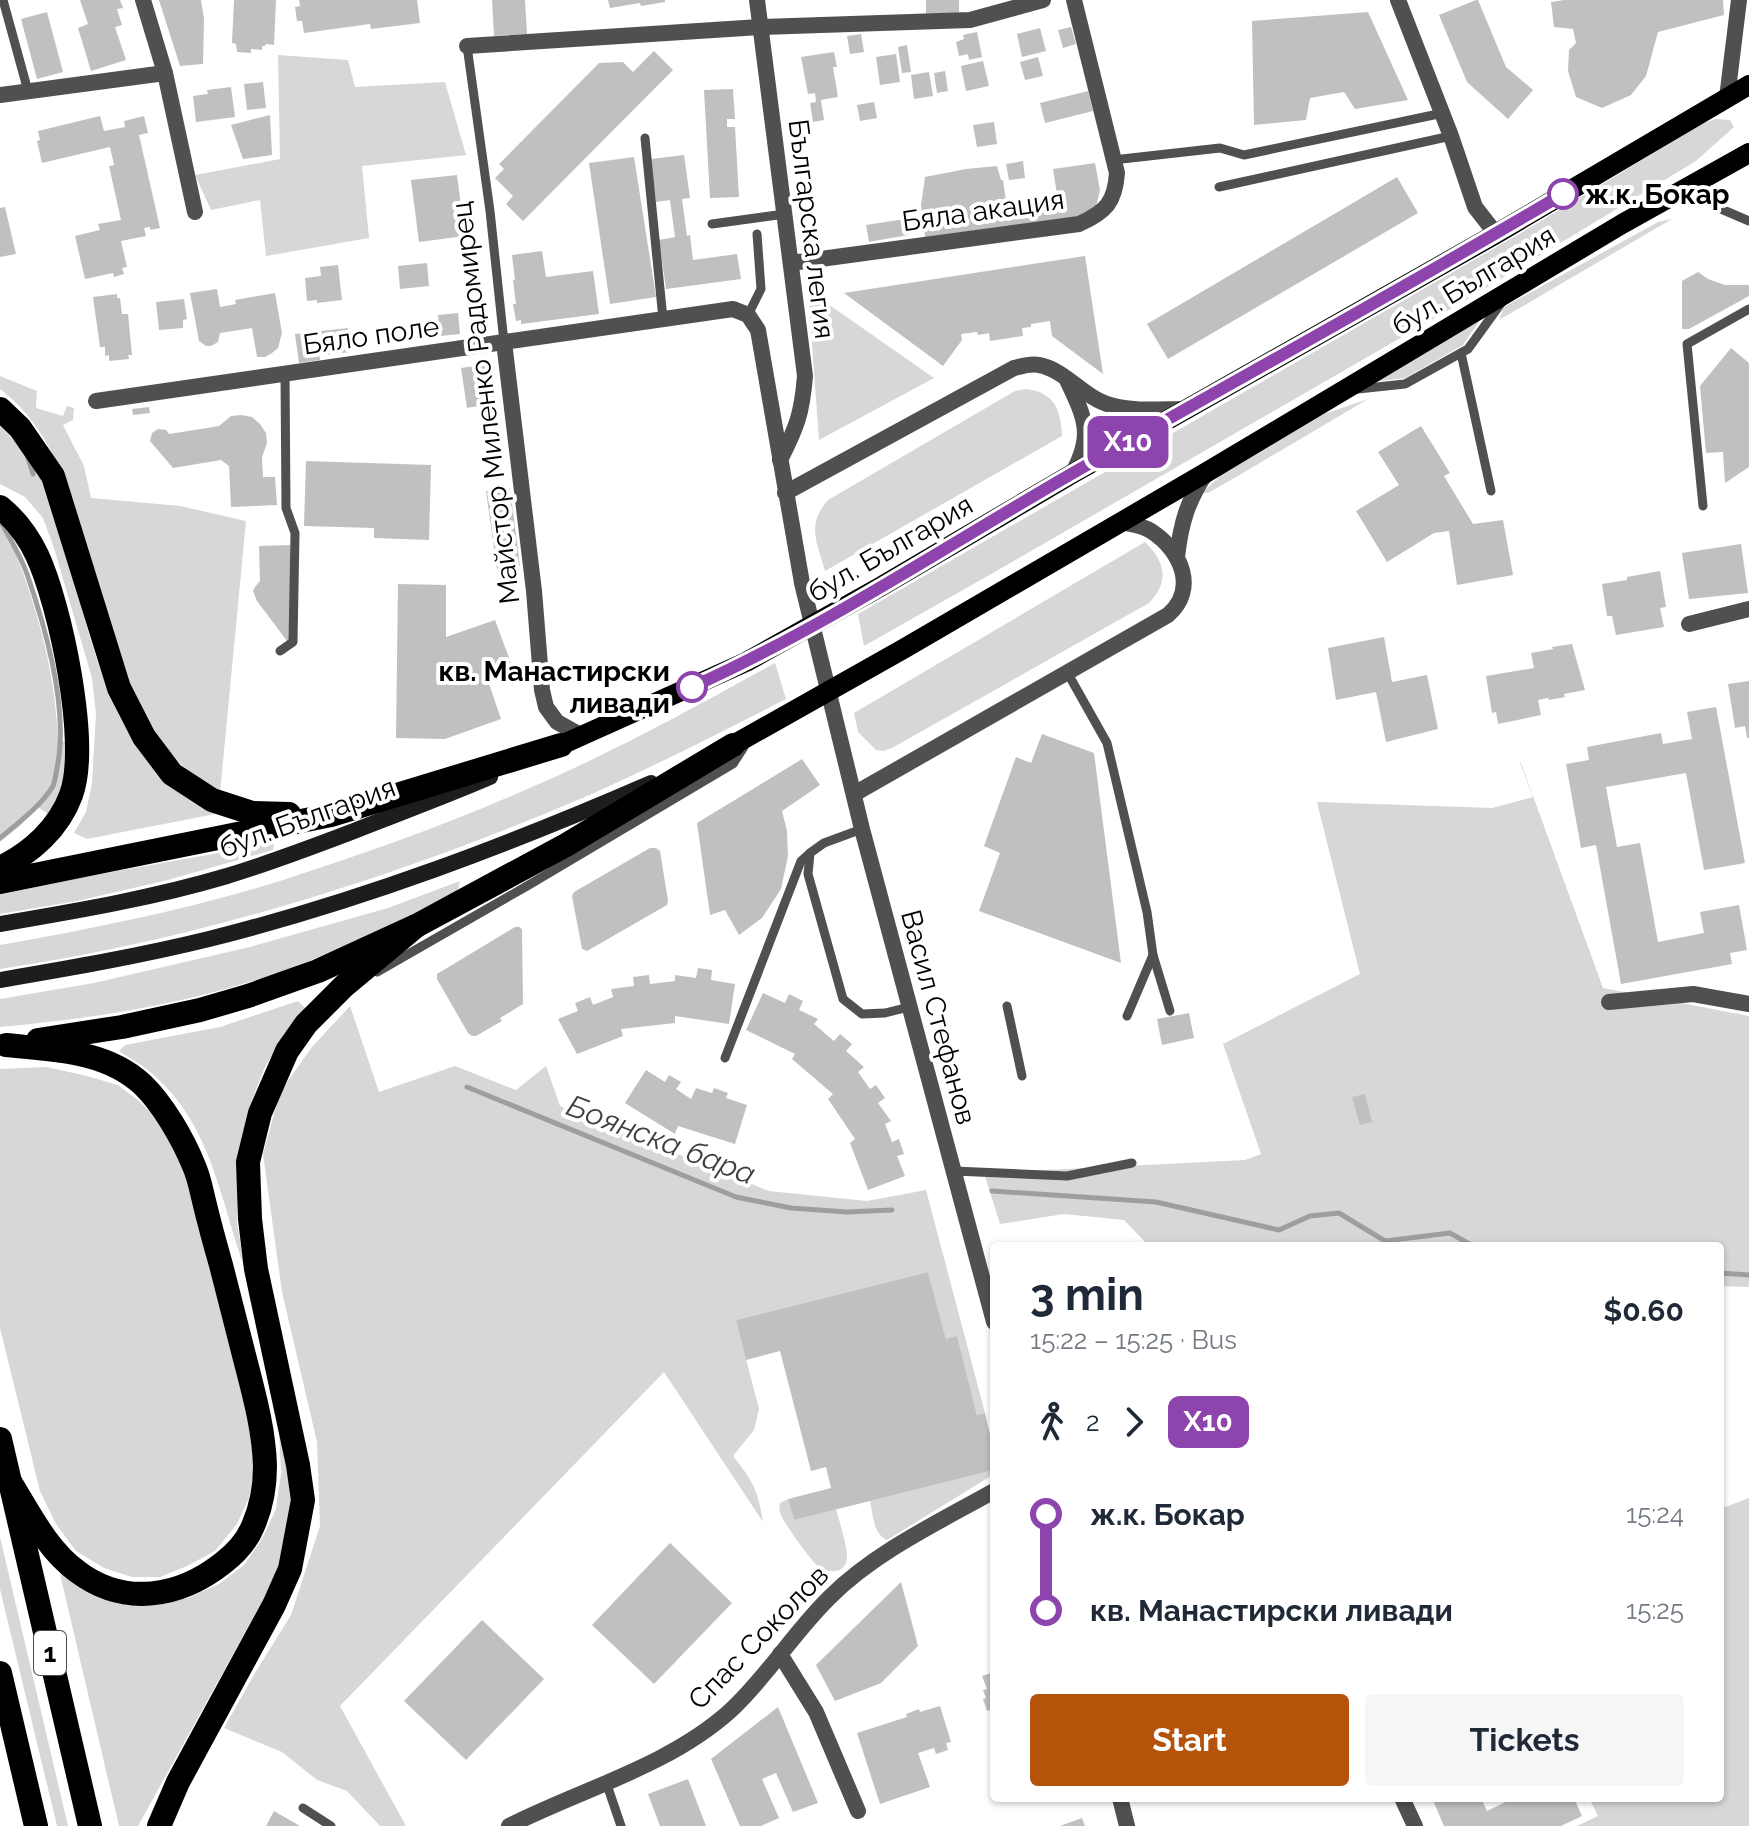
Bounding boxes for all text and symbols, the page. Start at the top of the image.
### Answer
street label: Българска легия [782,117,841,341]
place label: ж.к. Бокар [1585,178,1730,211]
marker: ж.к. Бокар [1548,179,1578,209]
street label: Бяла акация [900,183,1066,238]
street label: Майстор Миленко Радомирец [444,200,527,606]
street label: бул. България [1385,219,1561,342]
street label: Бяло поле [301,310,441,361]
line badge: Х10 [1082,416,1174,468]
text: Х10 [1103,425,1153,458]
street label: бул. България [802,488,979,609]
place label: кв. Манастирски ливади [439,655,670,720]
marker: кв. Манастирски ливади [677,672,707,702]
street label: бул. България [215,770,400,865]
street label: Васил Стефанов [894,906,983,1128]
water label: Боянска бара [562,1088,760,1192]
text: 3 min [1030,1269,1144,1320]
text: $0.60 [1603,1293,1684,1328]
text: 15:22 – 15:25 · Bus [1030,1325,1237,1355]
icon: walk [1030,1400,1074,1444]
icon: forward [1112,1400,1156,1444]
text: Х10 [1184,1405,1233,1438]
text: 2 [1086,1407,1100,1437]
text: ж.к. Бокар [1090,1497,1245,1532]
text: 15:24 [1626,1499,1684,1529]
street label: Спас Соколов [682,1559,835,1716]
text: кв. Манастирски ливади [1090,1593,1453,1628]
text: 15:25 [1626,1595,1684,1625]
road number: 1 [34,1631,66,1675]
button: Start [1030,1694,1349,1786]
button: Tickets [1365,1694,1684,1786]

